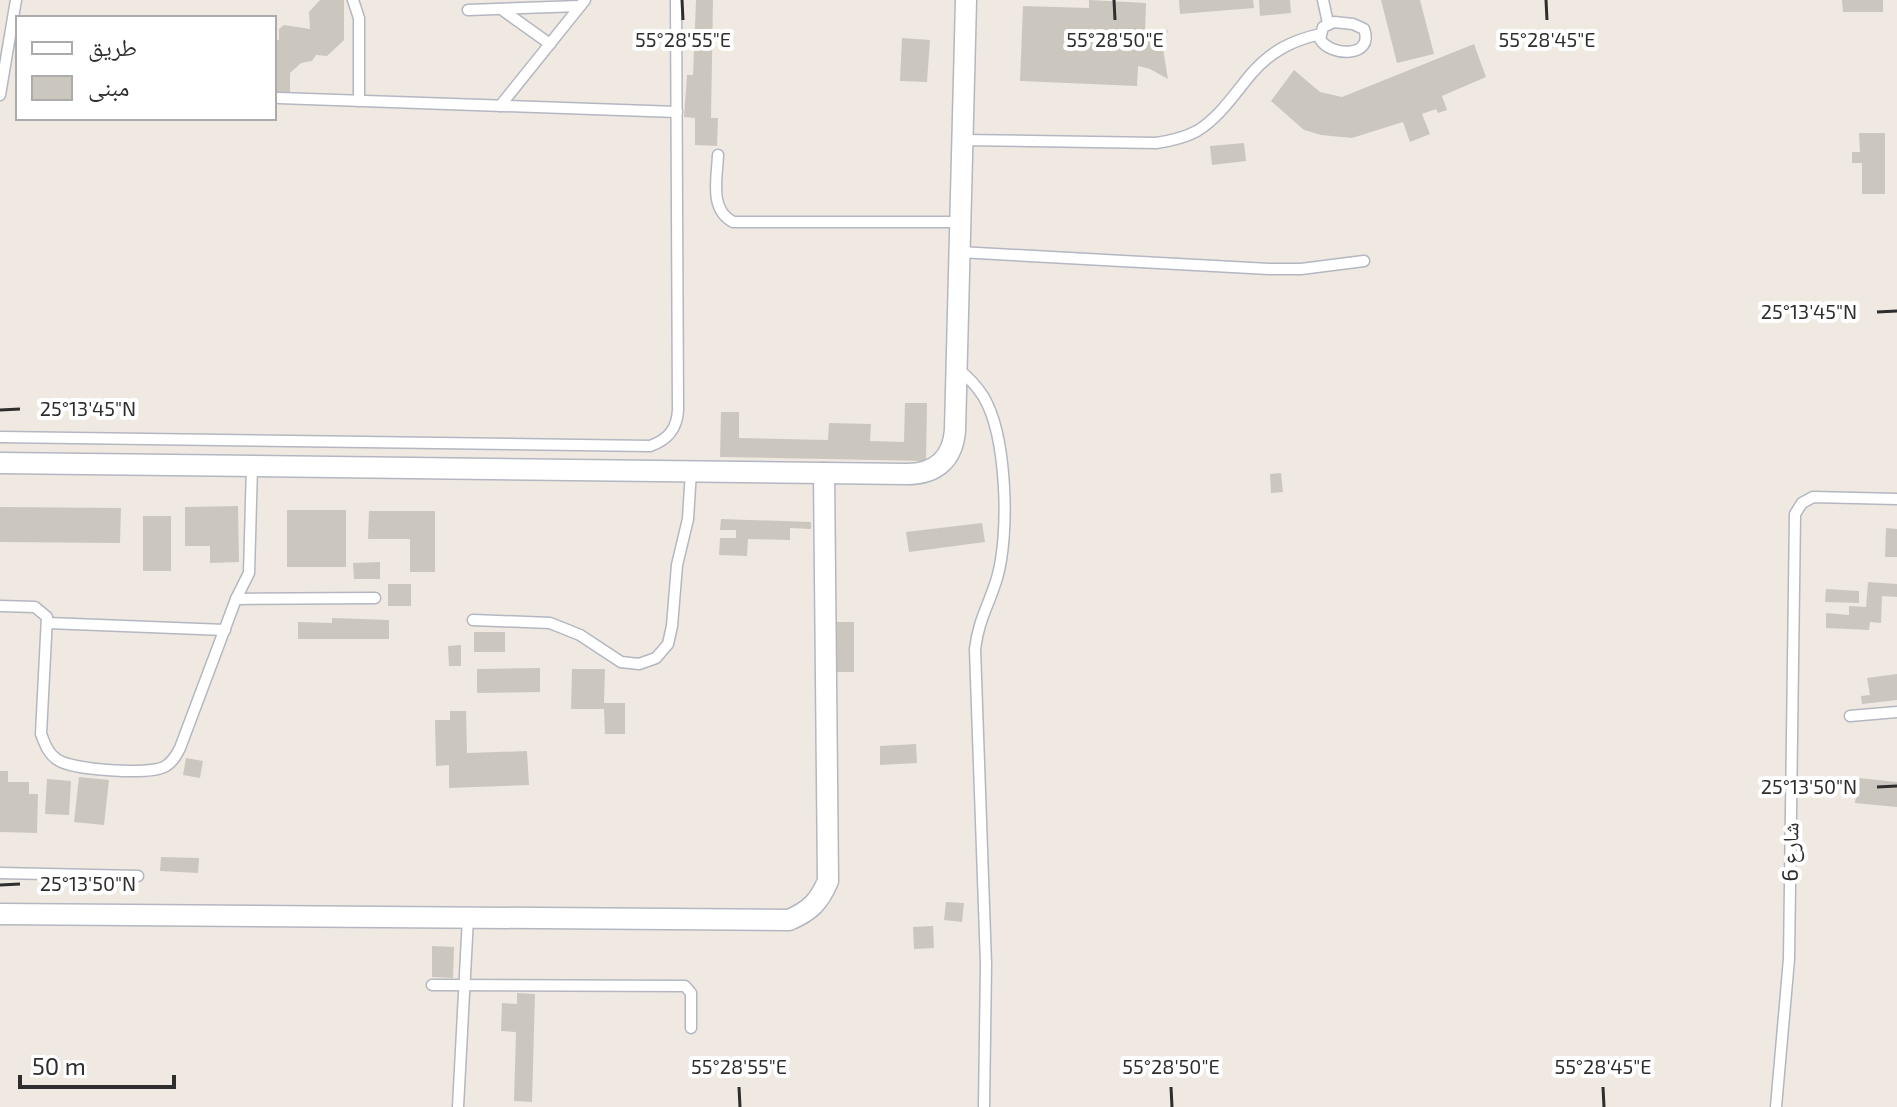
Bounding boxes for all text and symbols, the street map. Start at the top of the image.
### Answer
legend [16,16,276,120]
text: 55°28'55"E [635,27,731,51]
text: 55°28'50"E [1066,27,1164,51]
text: 55°28'45"E [1498,27,1596,51]
text: طريق [88,32,137,62]
text: مبنى [88,72,129,102]
text: 25°13'45"N [1761,299,1857,323]
text: 25°13'45"N [40,396,136,420]
text: 25°13'50"N [1761,774,1857,798]
street label: شارع 6 [1775,822,1805,882]
text: 25°13'50"N [40,871,136,895]
scale bar [20,1039,174,1089]
text: 50 m [32,1051,86,1080]
text: 55°28'55"E [691,1054,787,1078]
text: 55°28'50"E [1122,1054,1220,1078]
text: 55°28'45"E [1554,1054,1652,1078]

